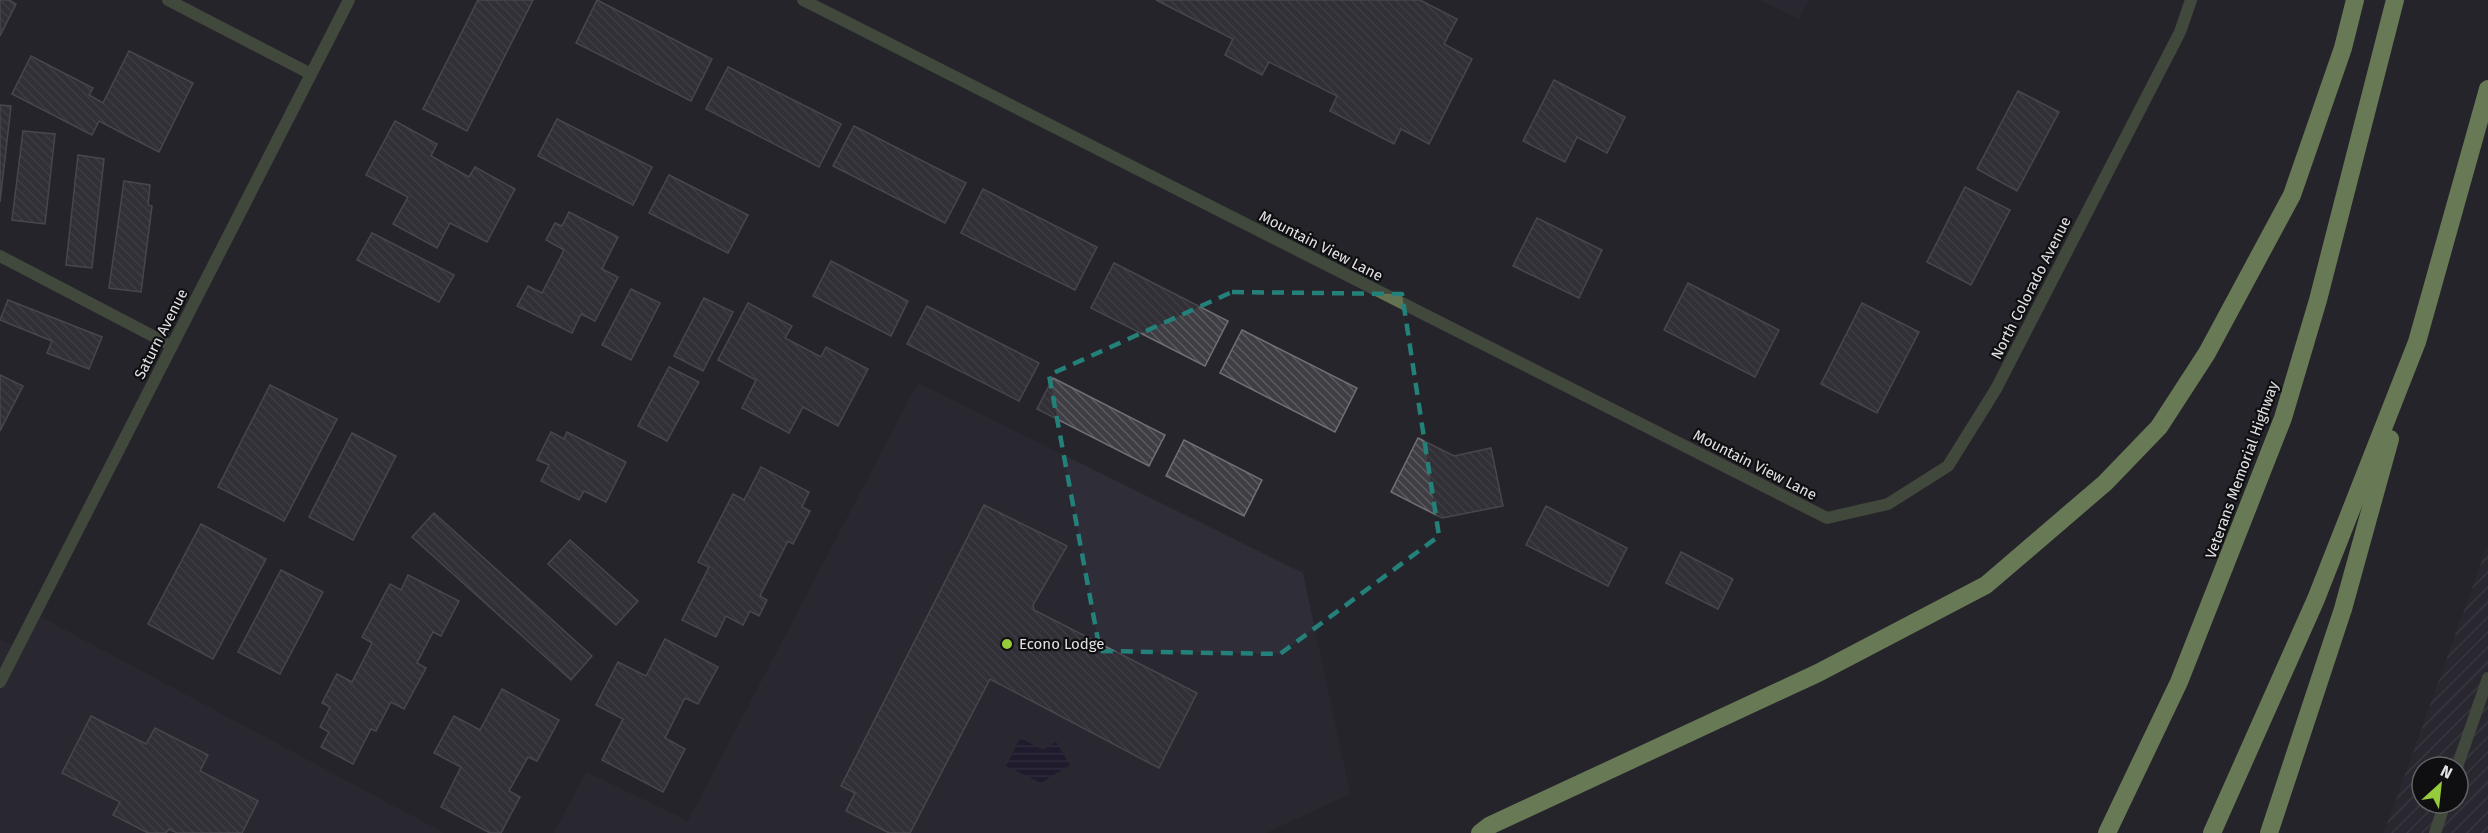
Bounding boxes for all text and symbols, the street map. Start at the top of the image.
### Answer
street label: Mountain View Lane [1256,207,1386,285]
street label: North Colorado Avenue [1987,214,2075,362]
street label: Saturn Avenue [131,286,191,382]
street label: Veterans Memorial Highway [2201,378,2283,561]
street label: Mountain View Lane [1690,426,1820,504]
place label: Econo Lodge [1019,635,1104,653]
marker: Econo Lodge [1000,637,1014,651]
north arrow [2410,755,2470,815]
text: N [2438,761,2456,783]

